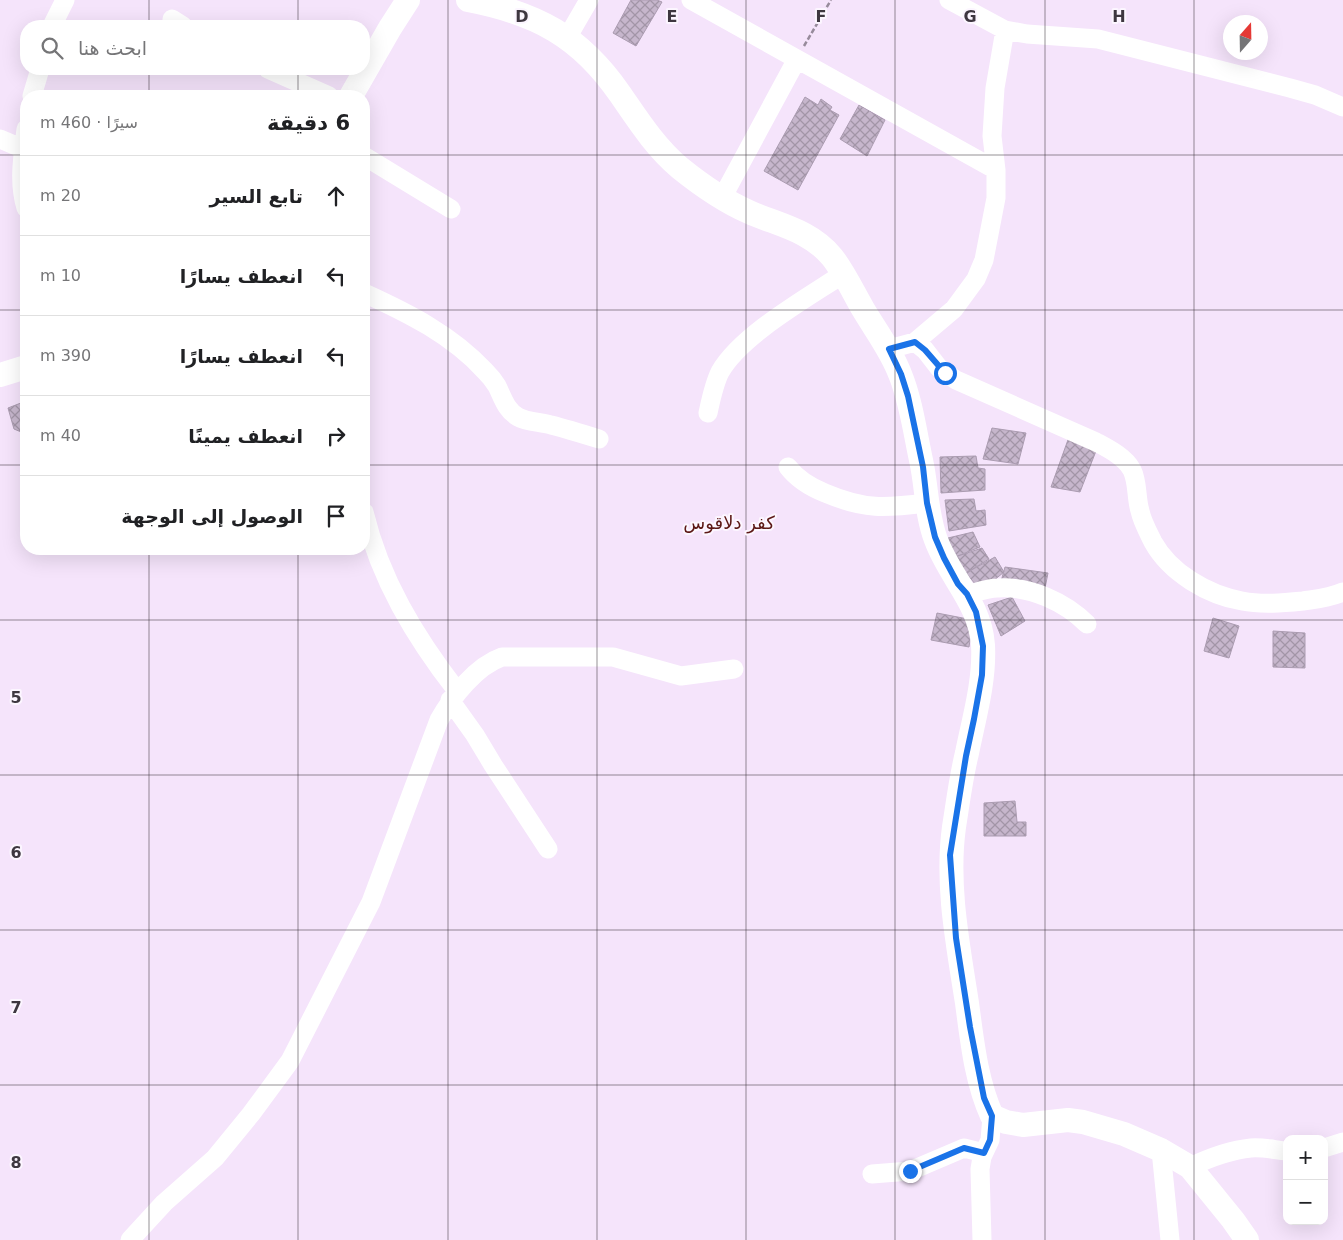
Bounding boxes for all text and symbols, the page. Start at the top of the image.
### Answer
text: D [515,7,529,26]
text: E [667,7,677,26]
text: F [816,7,826,26]
text: G [963,7,977,26]
text: H [1112,7,1126,26]
north arrow [1223,15,1268,60]
search box [20,20,370,75]
icon: search [38,34,66,62]
text: ابحث هنا [78,37,147,59]
text: 6 دقيقة [267,111,350,135]
text: سيرًا · 460 m [40,113,138,132]
icon: ahead [322,182,350,210]
text: تابع السير [209,185,303,207]
text: 20 m [40,186,81,205]
icon: left [322,262,350,290]
text: انعطف يسارًا [180,265,303,287]
text: 10 m [40,266,81,285]
icon: left [322,342,350,370]
text: انعطف يسارًا [180,345,303,367]
text: 390 m [40,346,91,365]
route start [934,362,957,385]
icon: right [322,422,350,450]
text: انعطف يمينًا [188,425,303,447]
text: 40 m [40,426,81,445]
icon: arrive [322,502,350,530]
text: الوصول إلى الوجهة [121,505,303,527]
district label: كفر دلاقوس [683,512,775,534]
text: 5 [10,688,22,707]
text: 6 [10,843,22,862]
text: 7 [10,998,22,1017]
map controls [1283,1135,1328,1225]
button: + [1283,1135,1328,1180]
text: 8 [10,1153,22,1172]
route end [899,1160,922,1183]
button: − [1283,1180,1328,1225]

